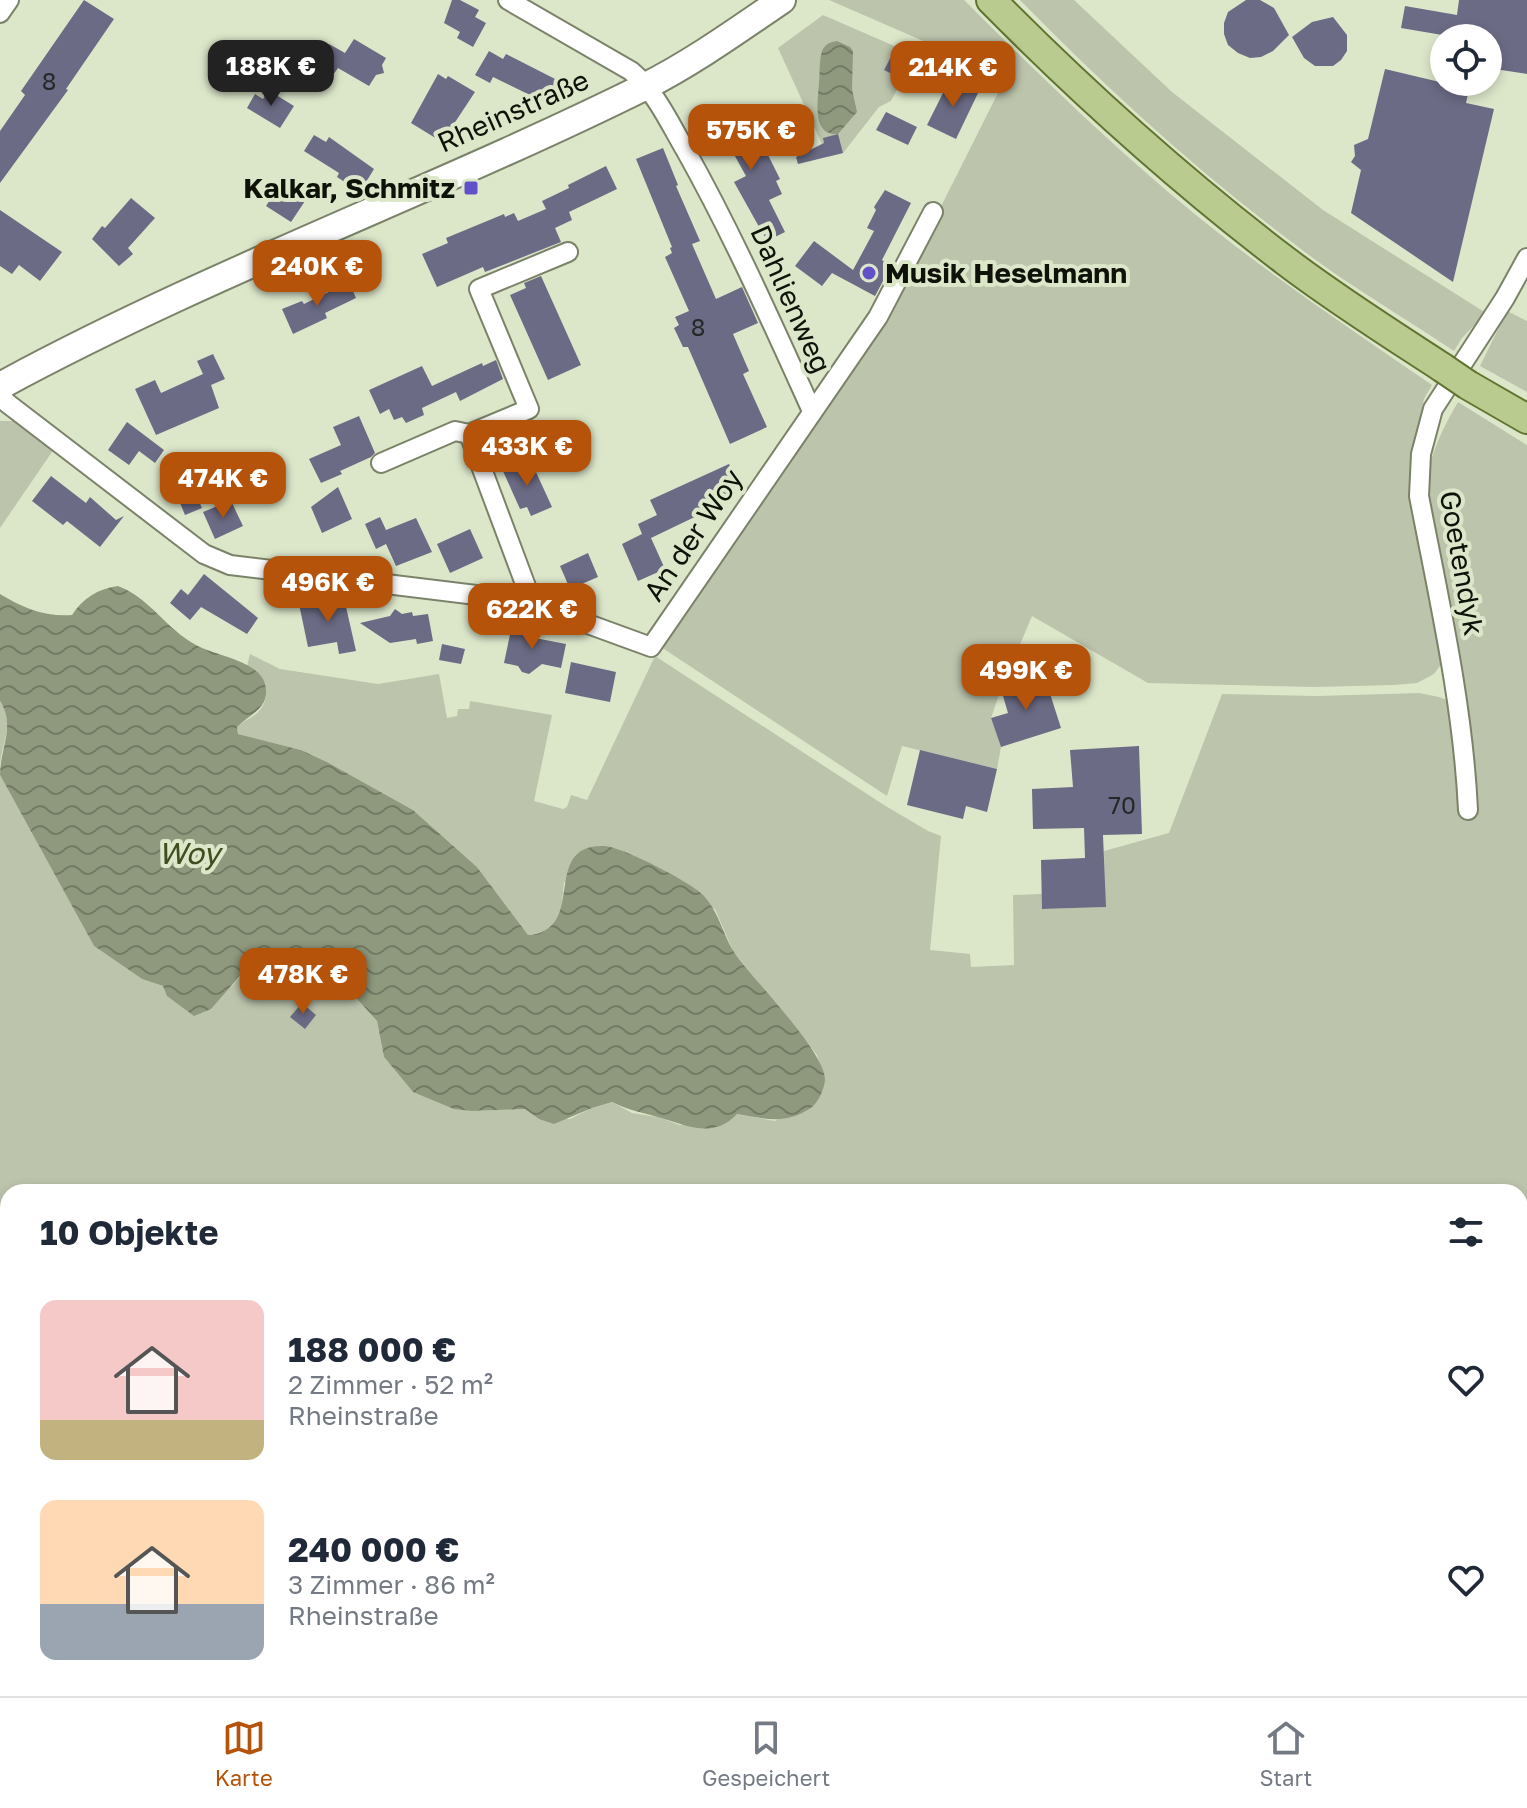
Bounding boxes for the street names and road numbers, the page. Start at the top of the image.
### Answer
street label: Rheinstraße [432,62,594,159]
street label: Dahlienweg [744,220,839,378]
street label: An der Woy [636,462,749,607]
street label: Goetendyk [1434,488,1491,638]

